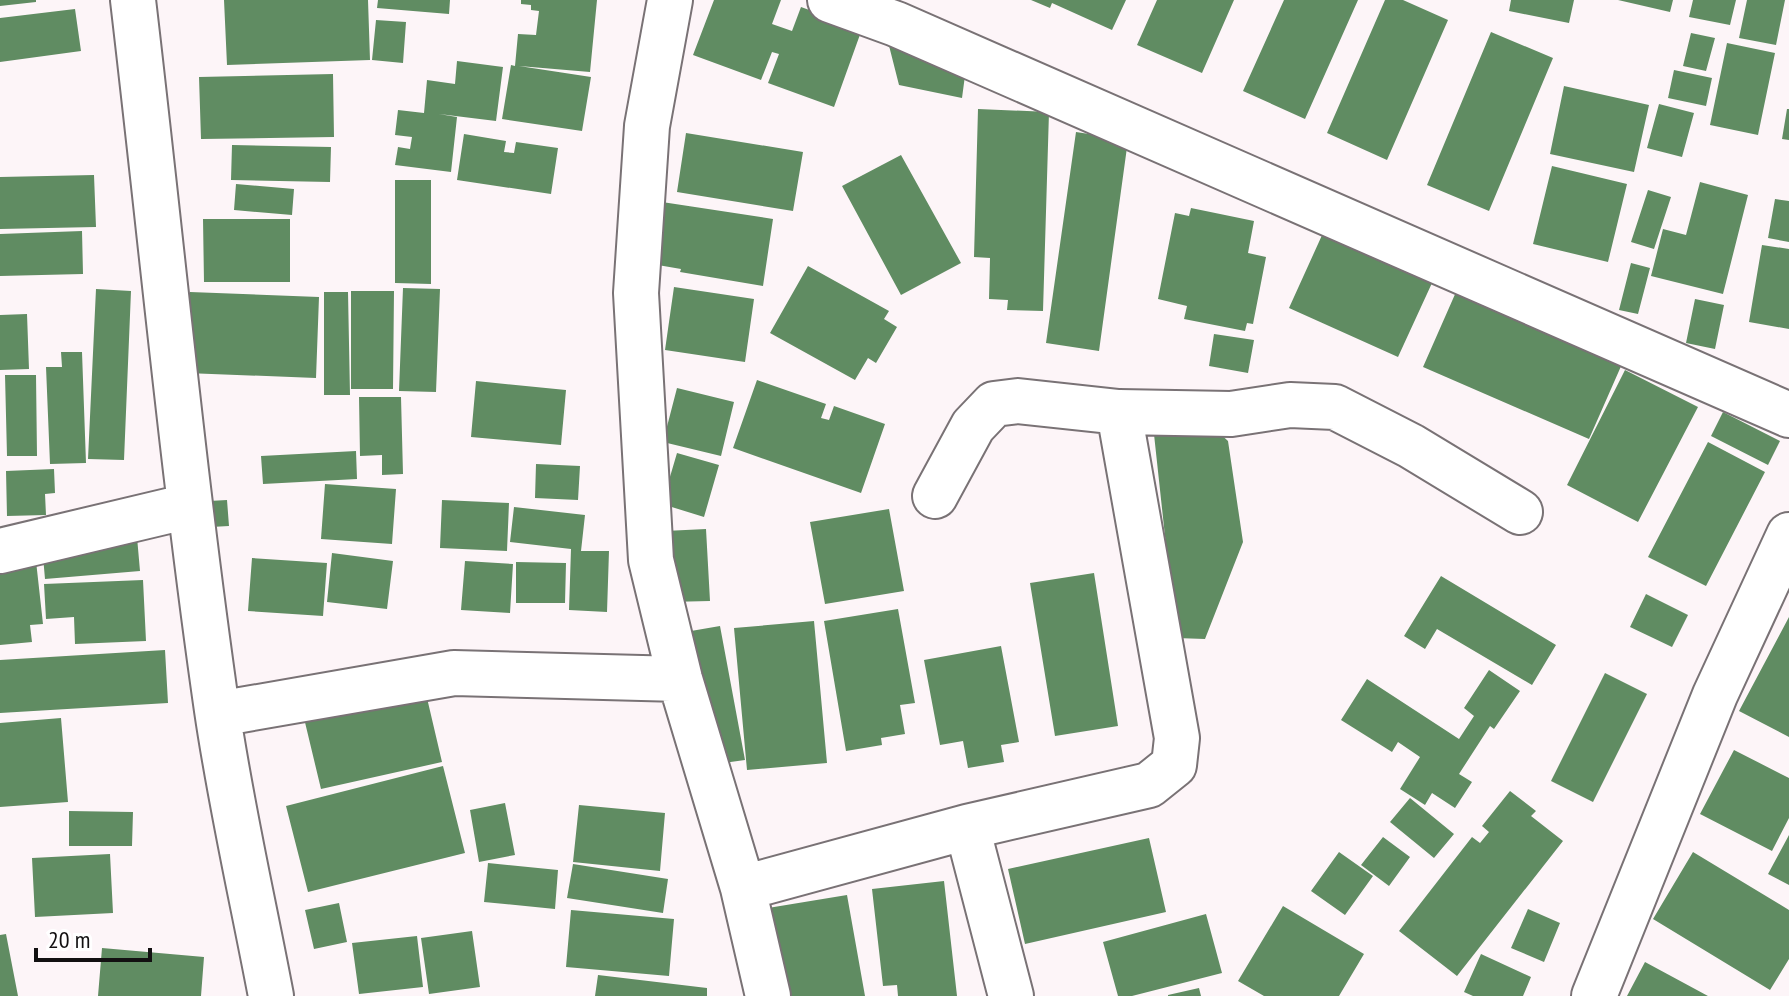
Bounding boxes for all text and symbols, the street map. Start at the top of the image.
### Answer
scale bar [36,912,150,962]
text: 20 m [48,924,90,955]

